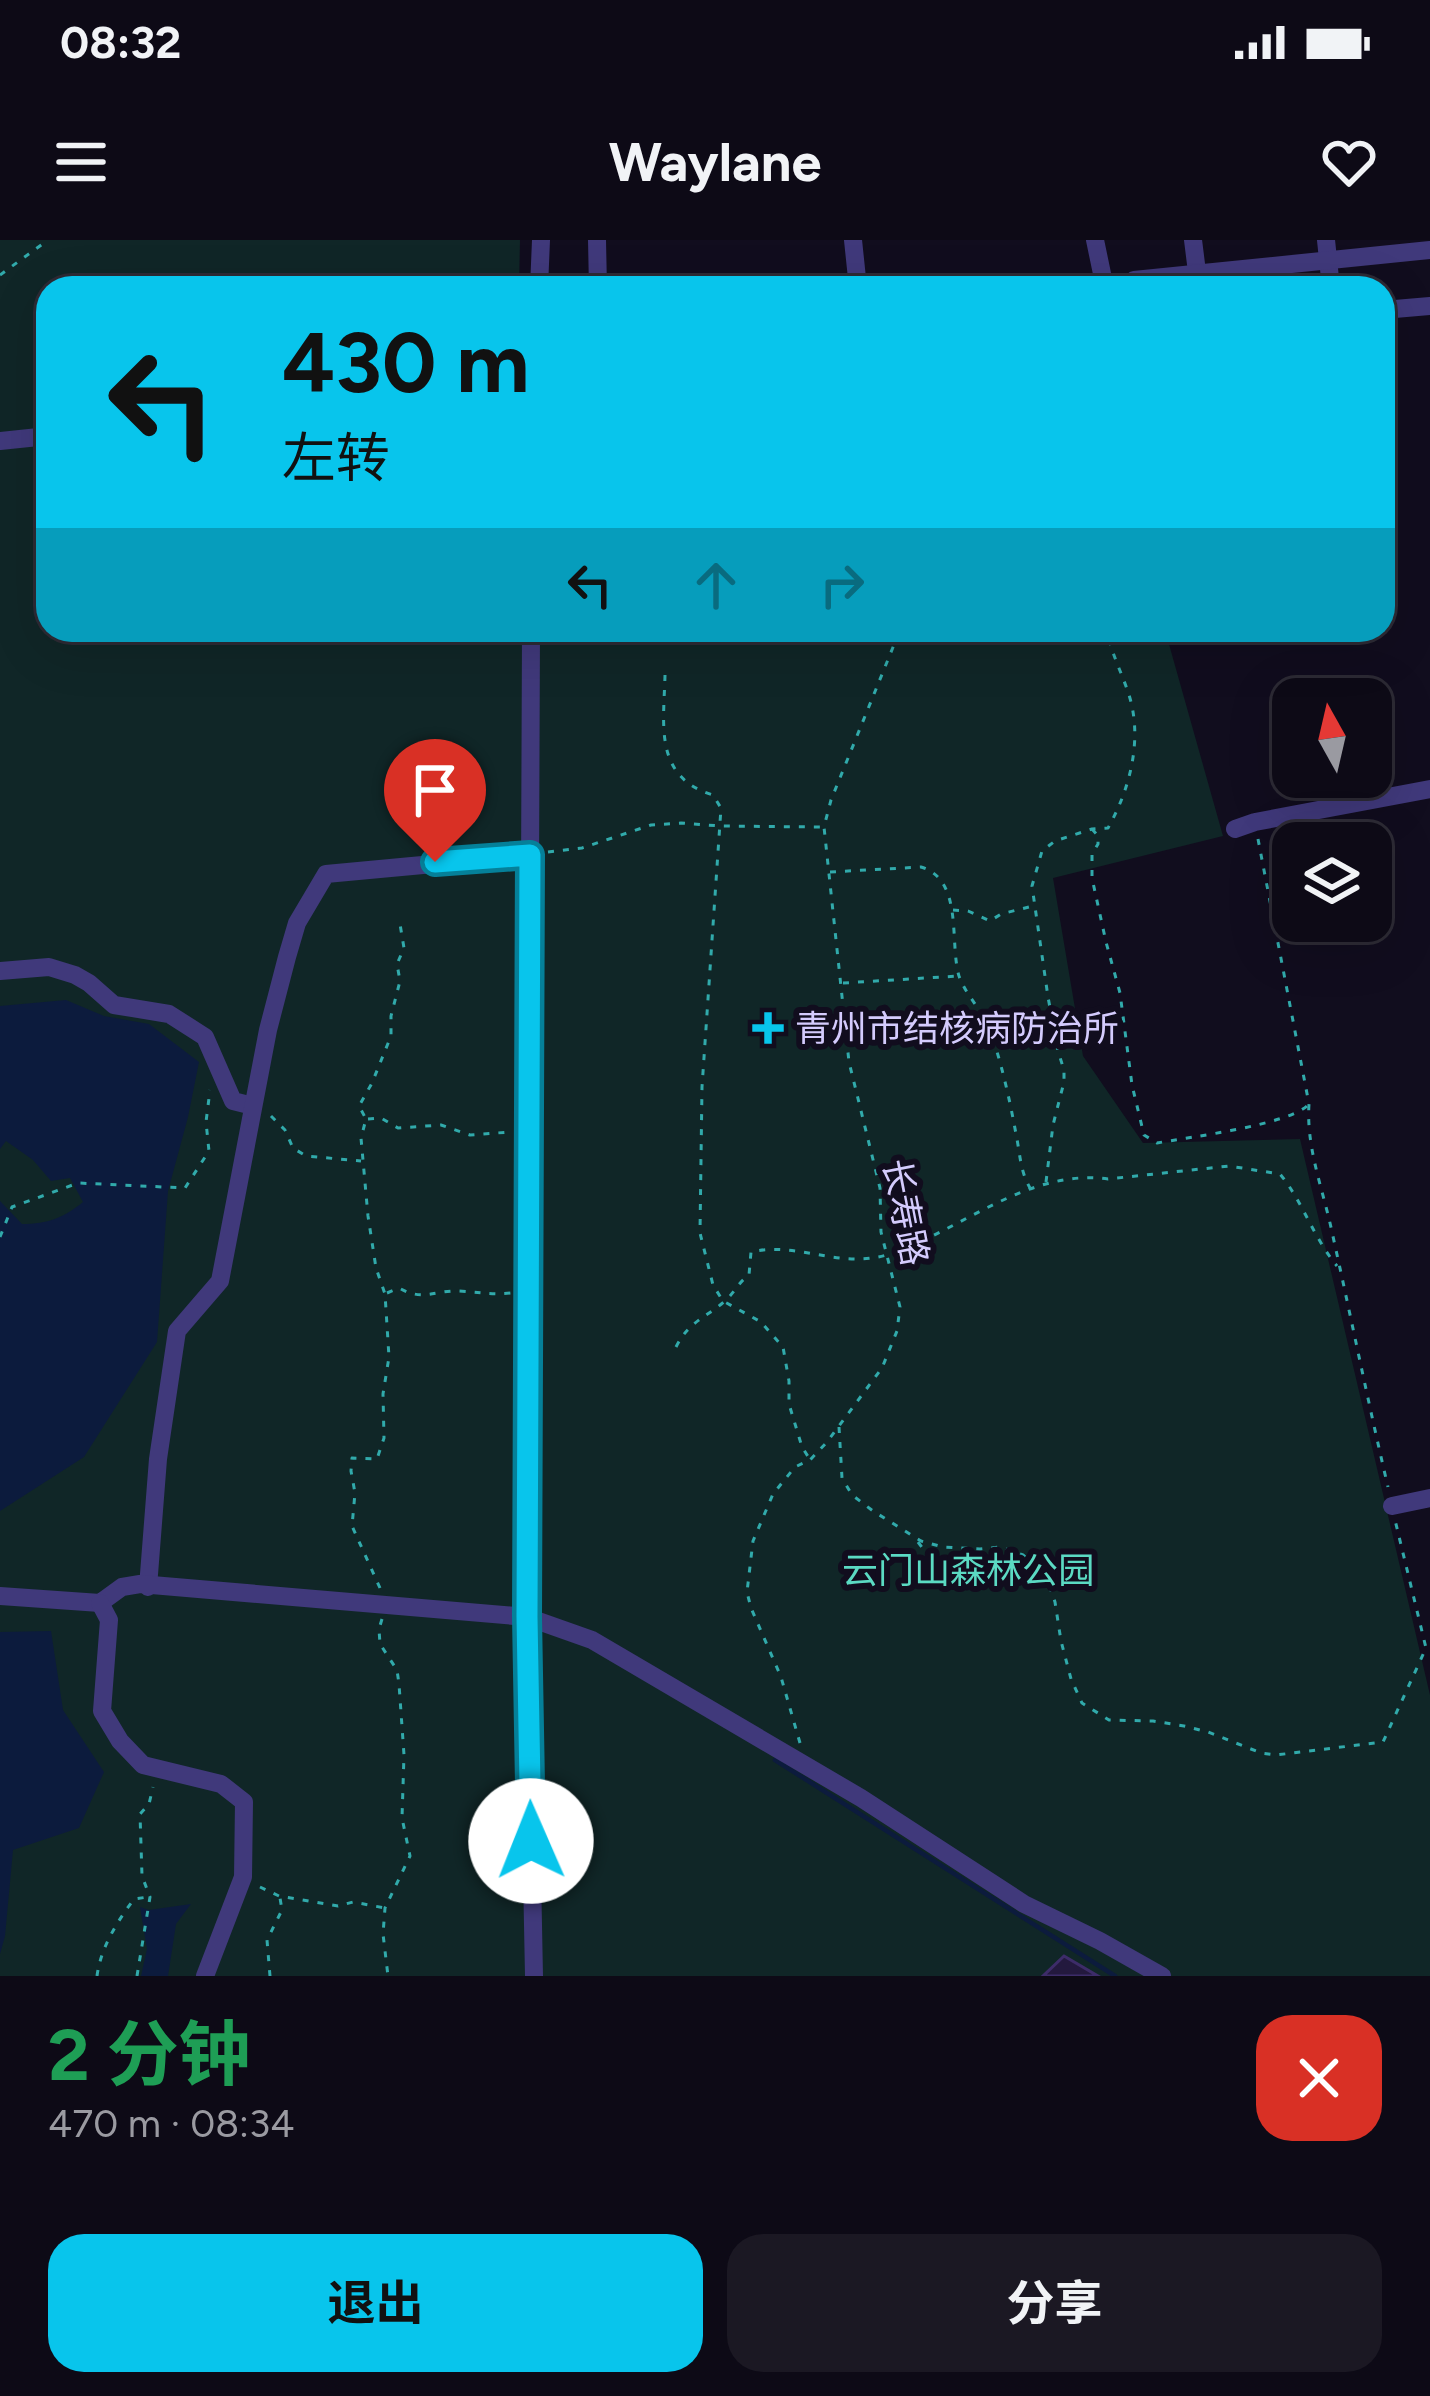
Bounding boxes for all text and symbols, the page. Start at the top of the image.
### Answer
text: 08:32 [60,15,181,69]
icon: menu [48,129,114,195]
icon: heart [1316,129,1382,195]
text: Waylane [609,130,821,195]
text: 430 m [282,312,530,413]
icon: left [84,324,240,480]
text: 左转 [282,426,390,491]
icon: left [557,552,623,618]
icon: ahead [683,552,749,618]
icon: right [809,552,875,618]
north arrow [1272,678,1392,798]
map controls [1272,678,1392,942]
pin [384,739,486,862]
icon: arrive [402,757,468,823]
button: layers [1272,822,1392,942]
place label: 青州市结核病防治所 [795,1007,1119,1050]
marker: 青州市结核病防治所 [752,1012,784,1044]
street label: 长寿路 [874,1155,937,1269]
park label: 云门山森林公园 [842,1549,1094,1592]
position arrow [468,1778,594,1904]
text: 2 分钟 [48,2012,251,2098]
button: close [1256,2015,1382,2141]
text: 470 m · 08:34 [48,2100,294,2147]
button: 退出 [48,2234,703,2372]
button: 分享 [727,2234,1382,2372]

